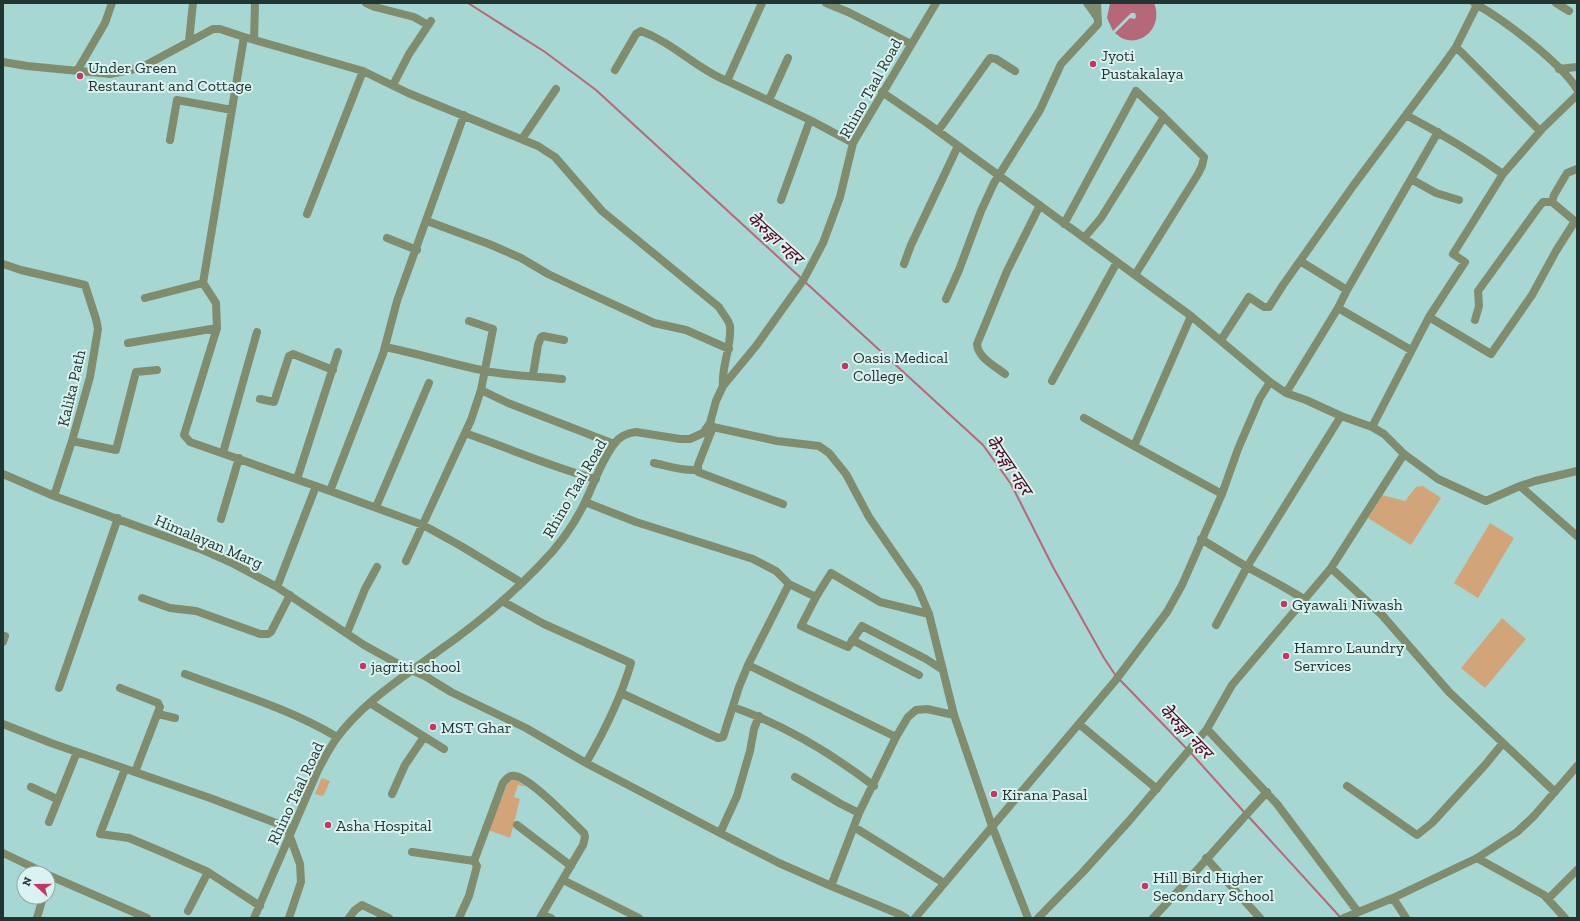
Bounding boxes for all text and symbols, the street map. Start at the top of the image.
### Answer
street label: Rhino Taal Road [835,35,906,141]
place label: Jyoti Pustakalaya [1101,46,1184,83]
place label: Under Green Restaurant and Cottage [88,58,252,95]
marker: Jyoti Pustakalaya [1088,59,1098,69]
marker: Under Green Restaurant and Cottage [75,71,85,81]
water label: केेरुङ्गा नहर [743,208,809,270]
street label: Kalika Path [53,348,90,428]
place label: Oasis Medical College [853,348,948,385]
marker: Oasis Medical College [840,361,850,371]
water label: केेरुङ्गा नहर [982,431,1038,501]
street label: Rhino Taal Road [538,435,611,541]
street label: Himalayan Marg [152,510,266,573]
place label: Gyawali Niwash [1292,595,1403,614]
marker: Gyawali Niwash [1279,599,1289,609]
place label: Hamro Laundry Services [1294,638,1405,675]
marker: Hamro Laundry Services [1281,651,1291,661]
place label: jagriti school [370,657,461,676]
marker: jagriti school [358,661,368,671]
water label: केेरुङ्गा नहर [1155,700,1219,764]
place label: MST Ghar [441,718,512,737]
marker: MST Ghar [428,722,438,732]
street label: Rhino Taal Road [263,739,328,848]
place label: Kirana Pasal [1002,785,1088,804]
marker: Kirana Pasal [989,789,999,799]
place label: Asha Hospital [336,816,432,835]
marker: Asha Hospital [323,820,333,830]
north arrow [16,865,56,905]
place label: Hill Bird Higher Secondary School [1153,868,1274,905]
text: N [20,875,35,888]
marker: Hill Bird Higher Secondary School [1140,881,1150,891]

